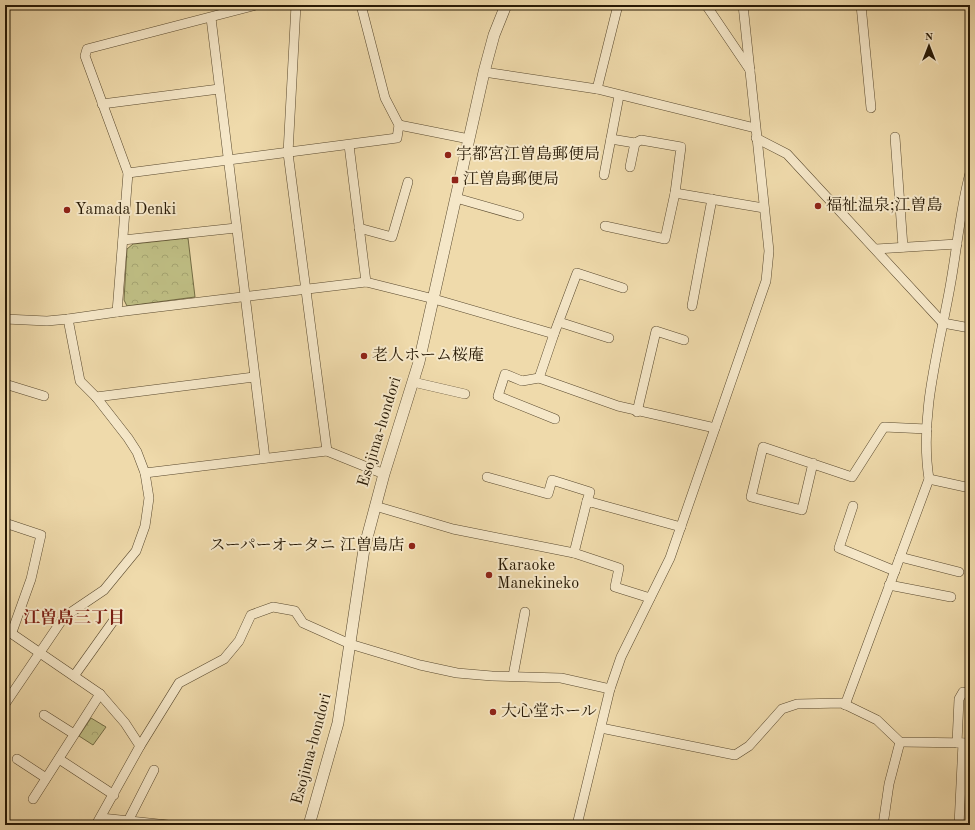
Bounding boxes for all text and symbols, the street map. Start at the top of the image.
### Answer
north arrow [909,26,949,66]
text: N [925,32,934,43]
place label: 宇都宮江曽島郵便局 [456,145,600,163]
marker: 宇都宮江曽島郵便局 [443,150,453,160]
place label: 江曽島郵便局 [463,170,559,188]
marker: 江曽島郵便局 [450,175,460,185]
place label: 福祉温泉;江曽島 [826,196,942,214]
marker: 福祉温泉;江曽島 [813,201,823,211]
place label: Yamada Denki [75,202,176,218]
marker: Yamada Denki [62,205,72,215]
place label: 老人ホーム桜庵 [372,346,484,364]
marker: 老人ホーム桜庵 [359,351,369,361]
street label: Esojima-hondori [356,375,404,489]
place label: スーパーオータニ 江曽島店 [209,536,404,554]
marker: スーパーオータニ 江曽島店 [407,541,417,551]
place label: Karaoke Manekineko [497,558,579,592]
marker: Karaoke Manekineko [484,570,494,580]
district label: 江曽島三丁目 [23,608,125,627]
street label: Esojima-hondori [289,692,335,806]
place label: 大心堂ホール [501,702,597,720]
marker: 大心堂ホール [488,707,498,717]

